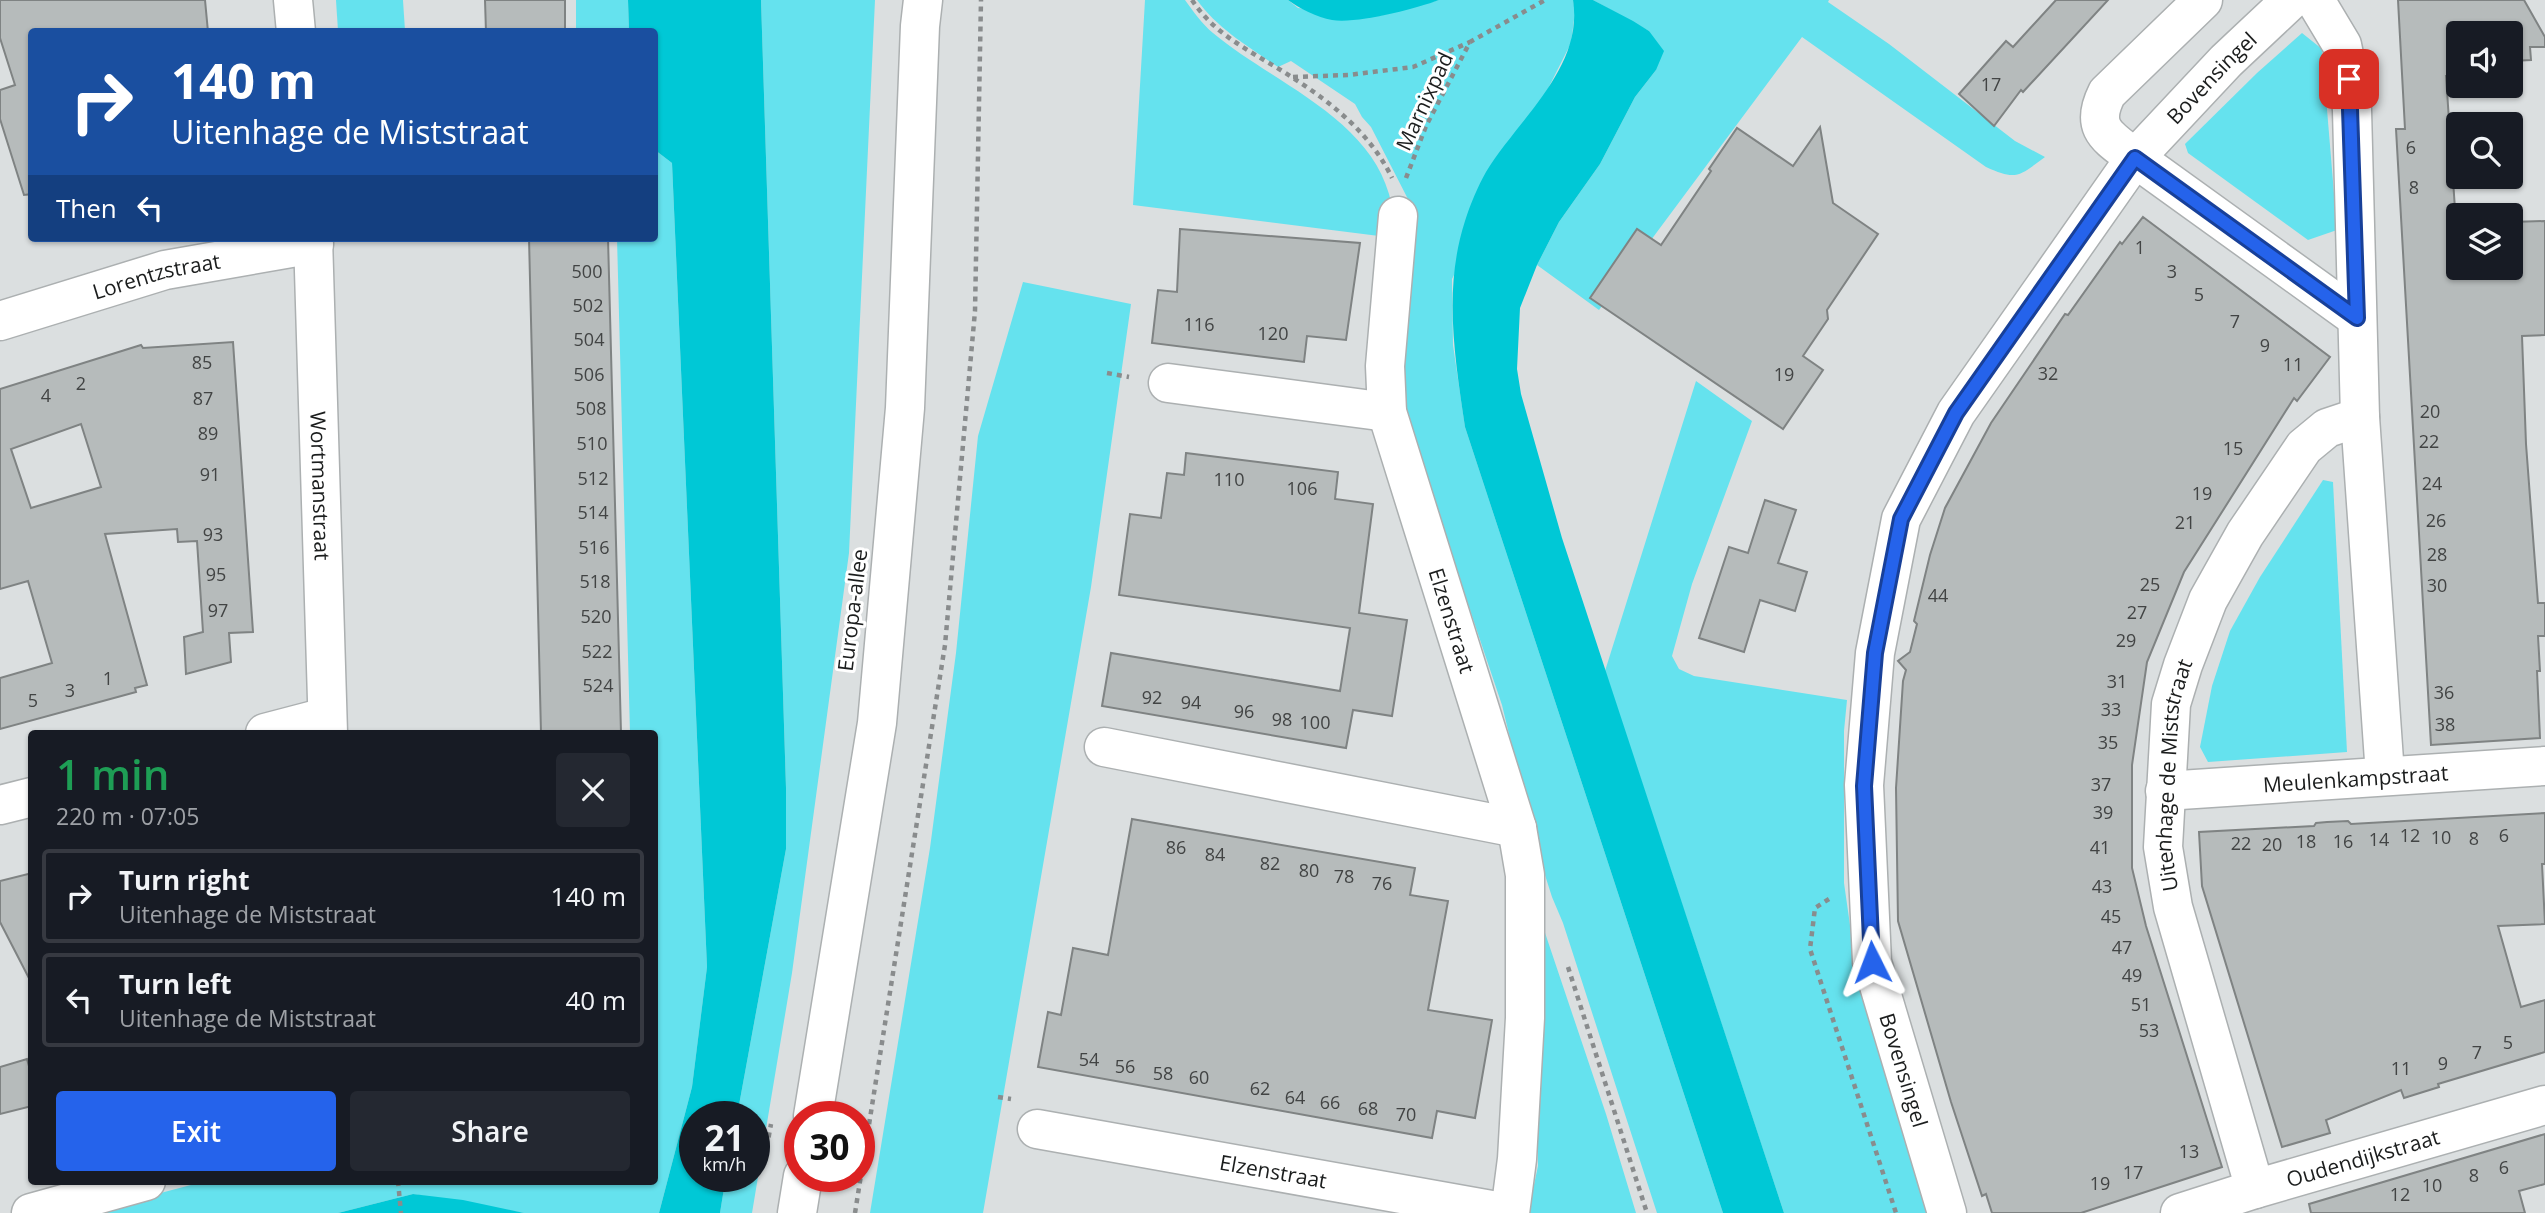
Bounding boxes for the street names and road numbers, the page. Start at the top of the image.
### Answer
street label: Bovensingel [2160,25,2263,130]
street label: Marnixpad [1389,47,1459,155]
street label: Lorentzstraat [89,247,222,306]
street label: Wortmanstraat [304,411,337,561]
street label: Europa-allee [831,547,873,673]
street label: Elzenstraat [1423,565,1482,676]
street label: Uitenhage de Miststraat [2149,654,2198,894]
street label: Meulenkampstraat [2262,758,2449,799]
street label: Bovensingel [1873,1009,1935,1131]
street label: Oudendijkstraat [2283,1122,2443,1193]
street label: Elzenstraat [1217,1148,1329,1194]

